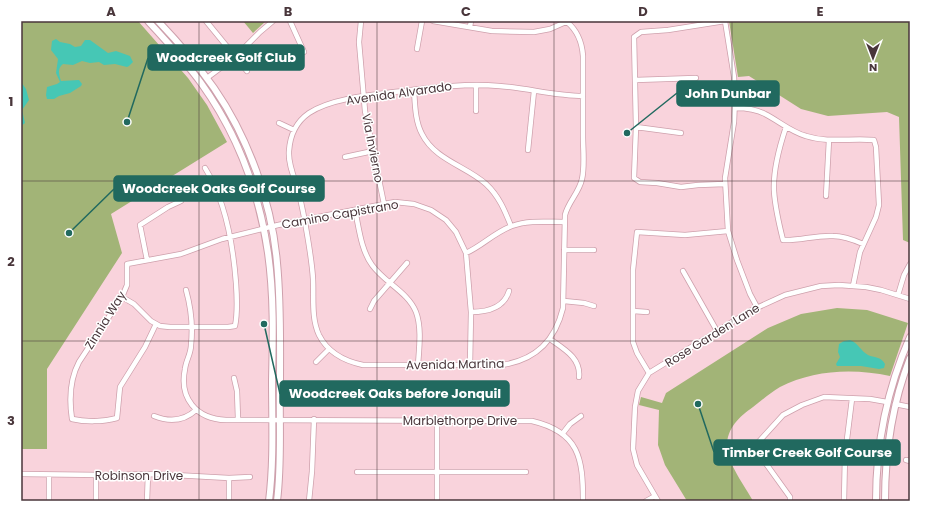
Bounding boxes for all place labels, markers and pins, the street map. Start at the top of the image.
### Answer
callout: Woodcreek Golf Club [148,45,304,70]
callout: John Dunbar [677,81,779,106]
callout: Woodcreek Oaks Golf Course [114,176,324,201]
callout: Woodcreek Oaks before Jonquil [280,381,509,406]
callout: Timber Creek Golf Course [714,440,900,465]

